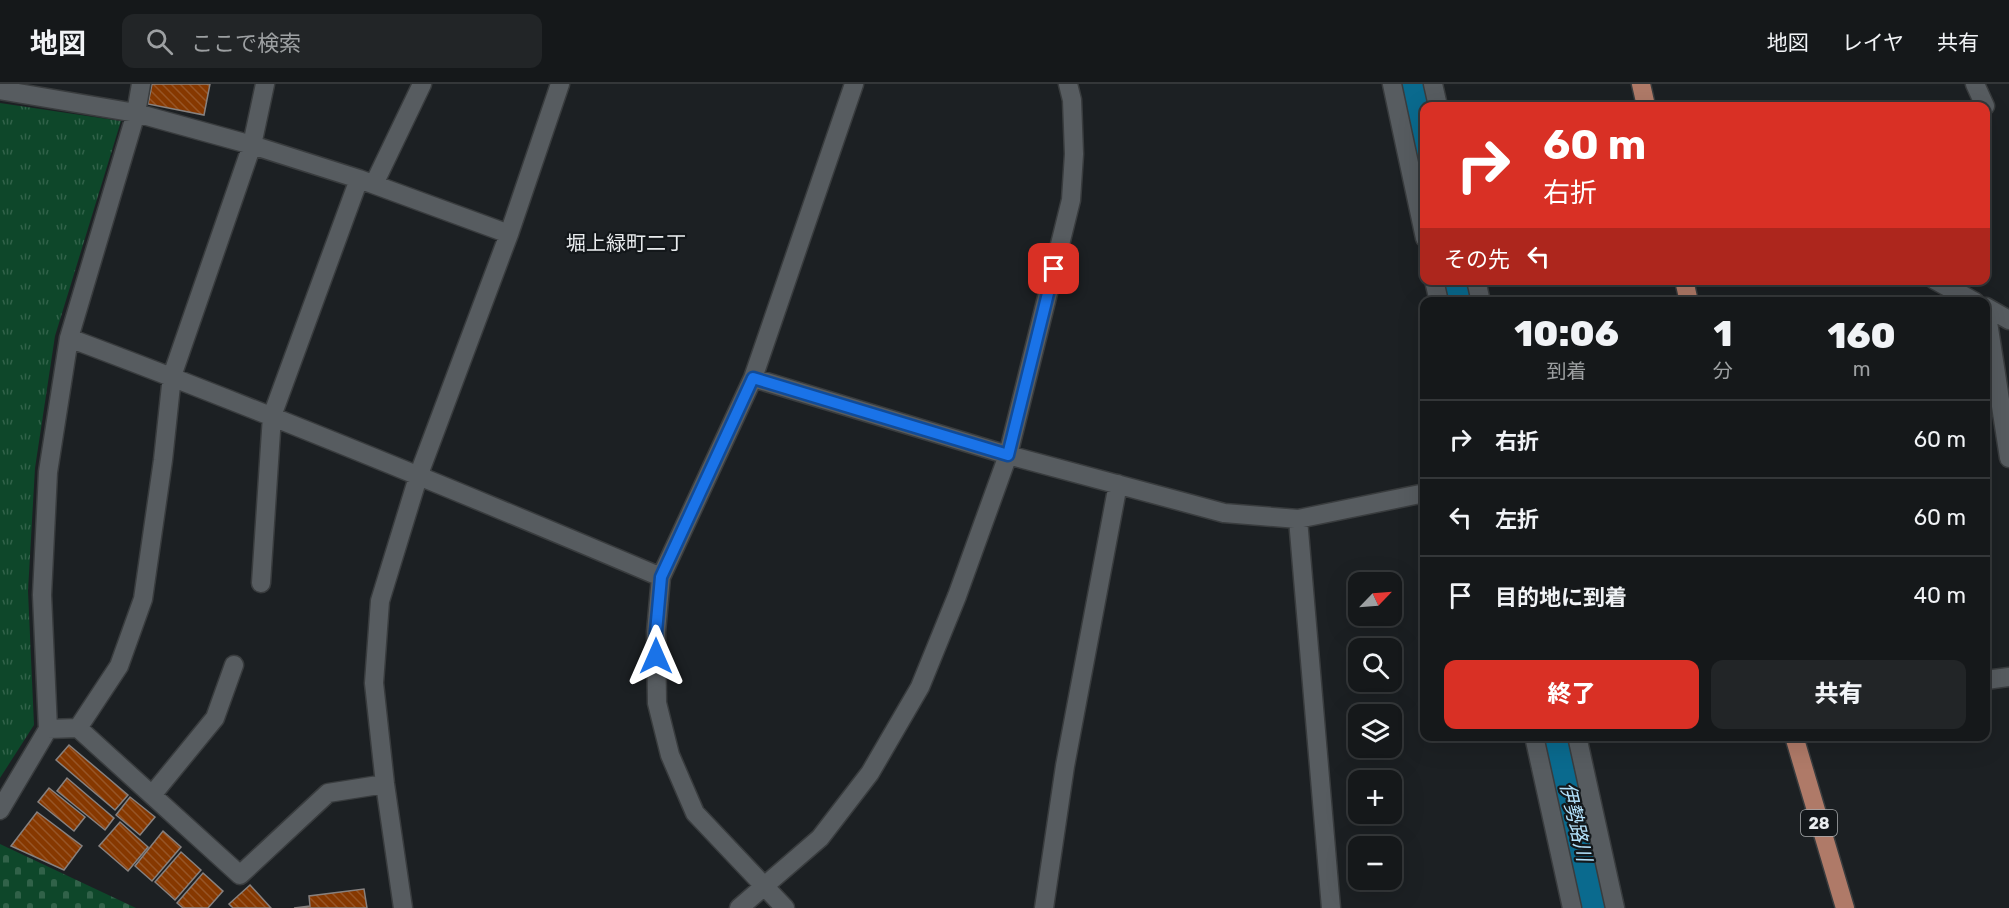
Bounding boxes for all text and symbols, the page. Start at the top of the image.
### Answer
search box [122,14,542,68]
icon: search [143,25,176,58]
text: 地図 [30,27,86,60]
text: ここで検索 [191,30,301,57]
text: 地図 [1767,30,1809,55]
text: レイヤ [1842,30,1904,55]
text: 共有 [1937,30,1979,55]
text: 60 m [1543,120,1646,170]
icon: right [1444,126,1522,204]
text: 右折 [1543,177,1597,209]
district label: 堀上緑町二丁 [566,231,686,255]
icon: left [1522,240,1555,273]
pin [1028,243,1079,294]
text: その先 [1444,246,1510,273]
icon: arrive [1037,252,1070,285]
text: 10:06 [1514,312,1619,355]
text: 1 [1714,312,1733,355]
text: 160 [1827,314,1896,357]
text: m [1853,357,1870,381]
text: 到着 [1547,359,1587,383]
text: 分 [1713,359,1733,383]
icon: right [1444,423,1477,456]
text: 60 m [1914,426,1966,453]
text: 右折 [1495,428,1539,455]
icon: left [1444,501,1477,534]
text: 60 m [1914,504,1966,531]
text: 左折 [1495,506,1539,533]
north arrow [1348,572,1402,626]
map controls [1348,572,1402,890]
icon: arrive [1444,579,1477,612]
text: 40 m [1913,582,1966,609]
text: 目的地に到着 [1495,584,1627,611]
position arrow [624,624,688,688]
button: search [1348,638,1402,692]
button: 終了 [1444,660,1699,729]
button: 共有 [1711,660,1966,729]
button: layers [1348,704,1402,758]
button: + [1348,770,1402,824]
water label: 伊勢路川 [1555,780,1597,866]
road number: 28 [1801,810,1837,836]
button: − [1348,836,1402,890]

